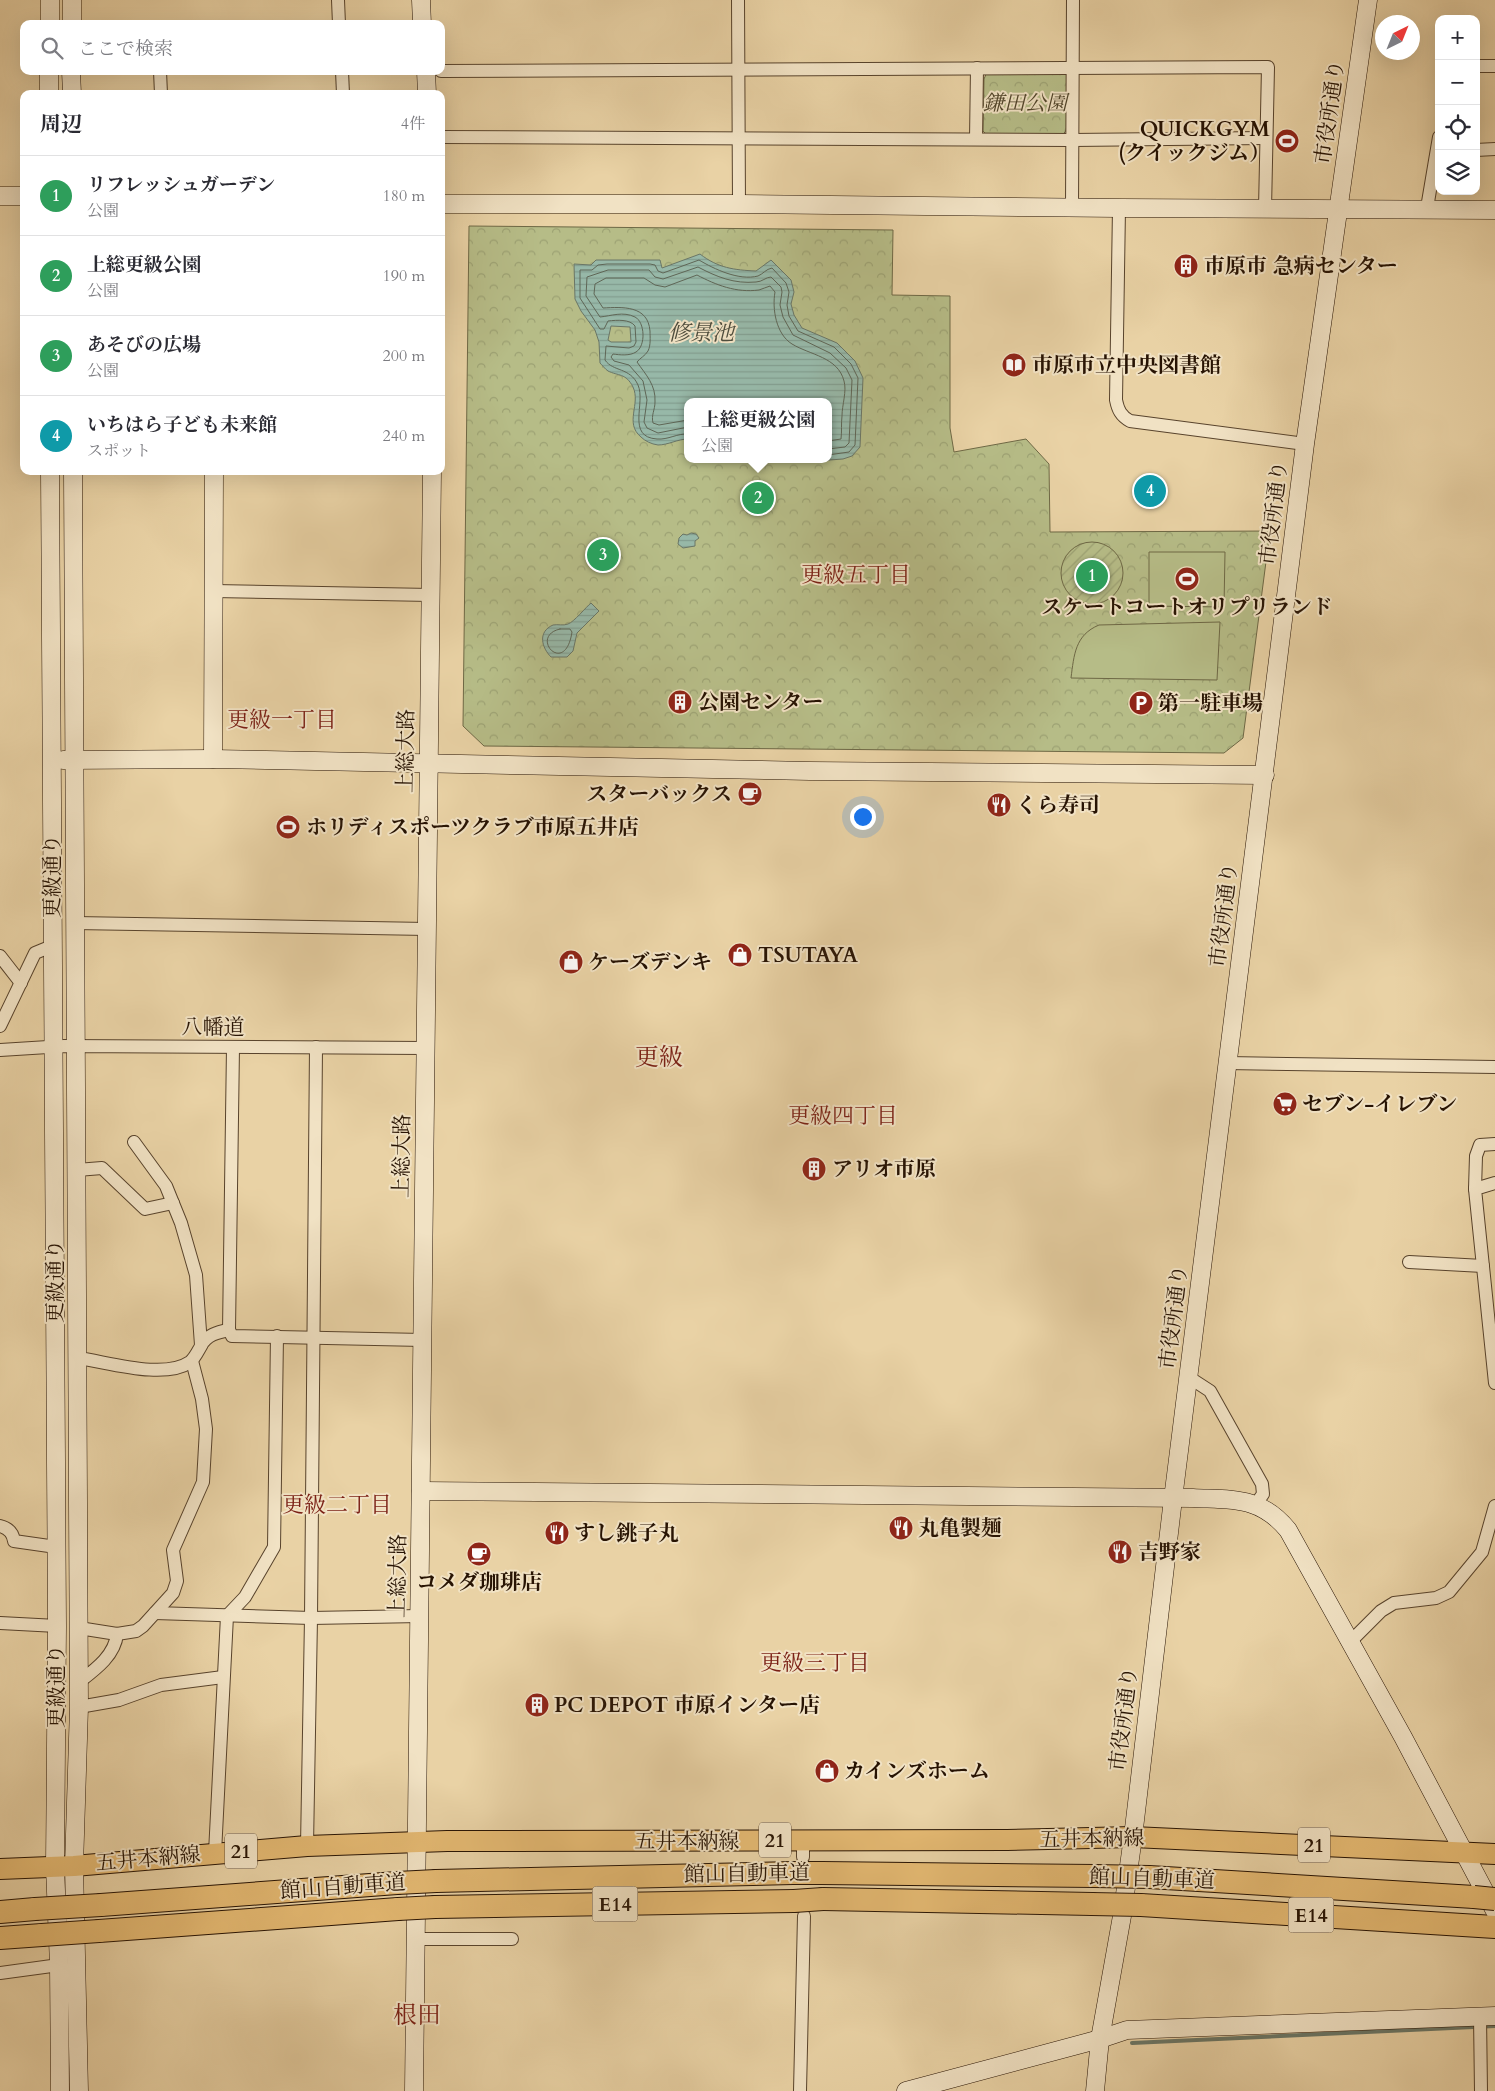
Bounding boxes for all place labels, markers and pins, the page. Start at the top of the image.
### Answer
place label: QUICKGYM (クイックジム） [1118,115,1270,168]
sports icon: QUICKGYM (クイックジム） [1274,128,1300,154]
place label: 市原市 急病センター [1204,252,1398,281]
building icon: 市原市 急病センター [1173,253,1199,279]
place label: 市原市立中央図書館 [1032,351,1221,380]
library icon: 市原市立中央図書館 [1001,352,1027,378]
pin: 4 [1134,472,1166,510]
pin: 2 [742,479,774,517]
pin: 3 [587,536,619,574]
pin: 1 [1076,557,1108,595]
sports icon: スケートコートオリプリランド [1174,566,1200,592]
place label: スケートコートオリプリランド [1041,593,1333,622]
place label: 公園センター [698,688,823,717]
building icon: 公園センター [667,689,693,715]
place label: 第一駐車場 [1158,689,1263,718]
parking icon: 第一駐車場 [1128,690,1154,716]
place label: スターバックス [586,780,732,809]
cafe icon: スターバックス [737,781,763,807]
place label: くら寿司 [1016,791,1100,820]
restaurant icon: くら寿司 [986,792,1012,818]
place label: ホリディスポーツクラブ市原五井店 [306,813,639,842]
sports icon: ホリディスポーツクラブ市原五井店 [275,814,301,840]
place label: TSUTAYA [758,941,858,970]
shop icon: TSUTAYA [727,942,753,968]
place label: ケーズデンキ [588,948,712,977]
shop icon: ケーズデンキ [558,949,584,975]
place label: セブン-イレブン [1302,1090,1457,1119]
supermarket icon: セブン-イレブン [1272,1091,1298,1117]
place label: アリオ市原 [832,1155,936,1184]
building icon: アリオ市原 [801,1156,827,1182]
place label: 丸亀製麺 [918,1514,1002,1543]
restaurant icon: 丸亀製麺 [888,1515,914,1541]
place label: すし銚子丸 [574,1519,679,1548]
restaurant icon: すし銚子丸 [544,1520,570,1546]
place label: 吉野家 [1138,1538,1201,1567]
restaurant icon: 吉野家 [1107,1539,1133,1565]
cafe icon: コメダ珈琲店 [466,1541,492,1567]
place label: コメダ珈琲店 [416,1568,542,1597]
place label: PC DEPOT 市原インター店 [554,1691,820,1720]
building icon: PC DEPOT 市原インター店 [524,1692,550,1718]
place label: カインズホーム [844,1757,990,1786]
shop icon: カインズホーム [814,1758,840,1784]

